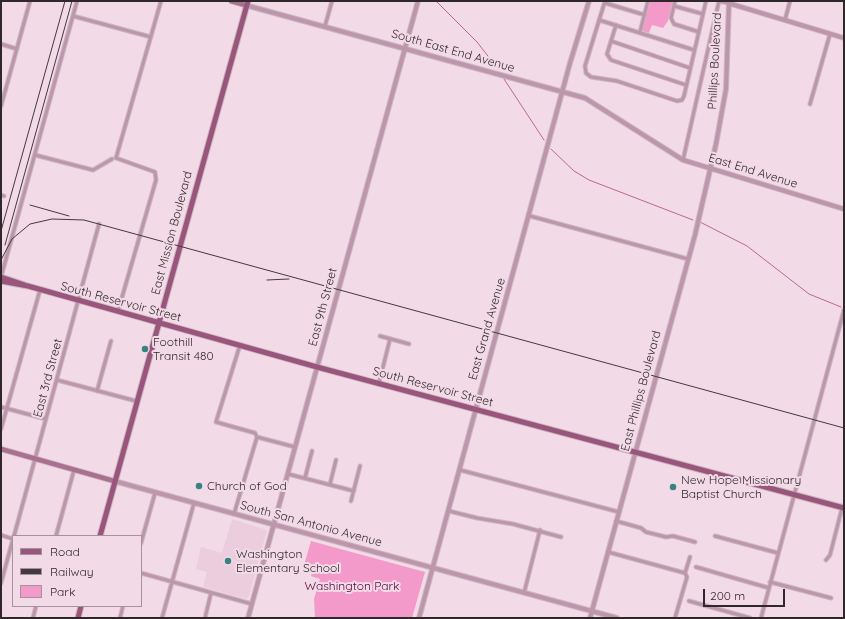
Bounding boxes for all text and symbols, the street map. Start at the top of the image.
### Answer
street label: Phillips Boulevard [705,12,725,110]
street label: South East End Avenue [390,27,516,75]
street label: East End Avenue [707,151,799,191]
street label: East Mission Boulevard [149,170,195,296]
street label: East 9th Street [306,266,340,348]
street label: East Grand Avenue [466,276,508,382]
street label: South Reservoir Street [59,279,183,325]
street label: East Phillips Boulevard [618,329,664,453]
place label: Foothill Transit 480 [153,335,214,363]
street label: East 3rd Street [31,337,65,419]
marker: Foothill Transit 480 [140,344,150,354]
street label: South Reservoir Street [371,364,495,410]
place label: New Hope Missionary Baptist Church [681,473,801,501]
place label: Church of God [207,479,287,493]
marker: Church of God [194,481,204,491]
marker: New Hope Missionary Baptist Church [668,482,678,492]
street label: South San Antonio Avenue [239,498,383,550]
legend [12,535,142,607]
text: Road [50,544,80,559]
place label: Washington Elementary School [236,547,340,575]
marker: Washington Elementary School [223,556,233,566]
text: Railway [50,564,94,579]
park label: Washington Park [304,579,400,593]
scale bar [705,581,787,607]
text: Park [50,584,75,599]
text: 200 m [710,588,745,603]

